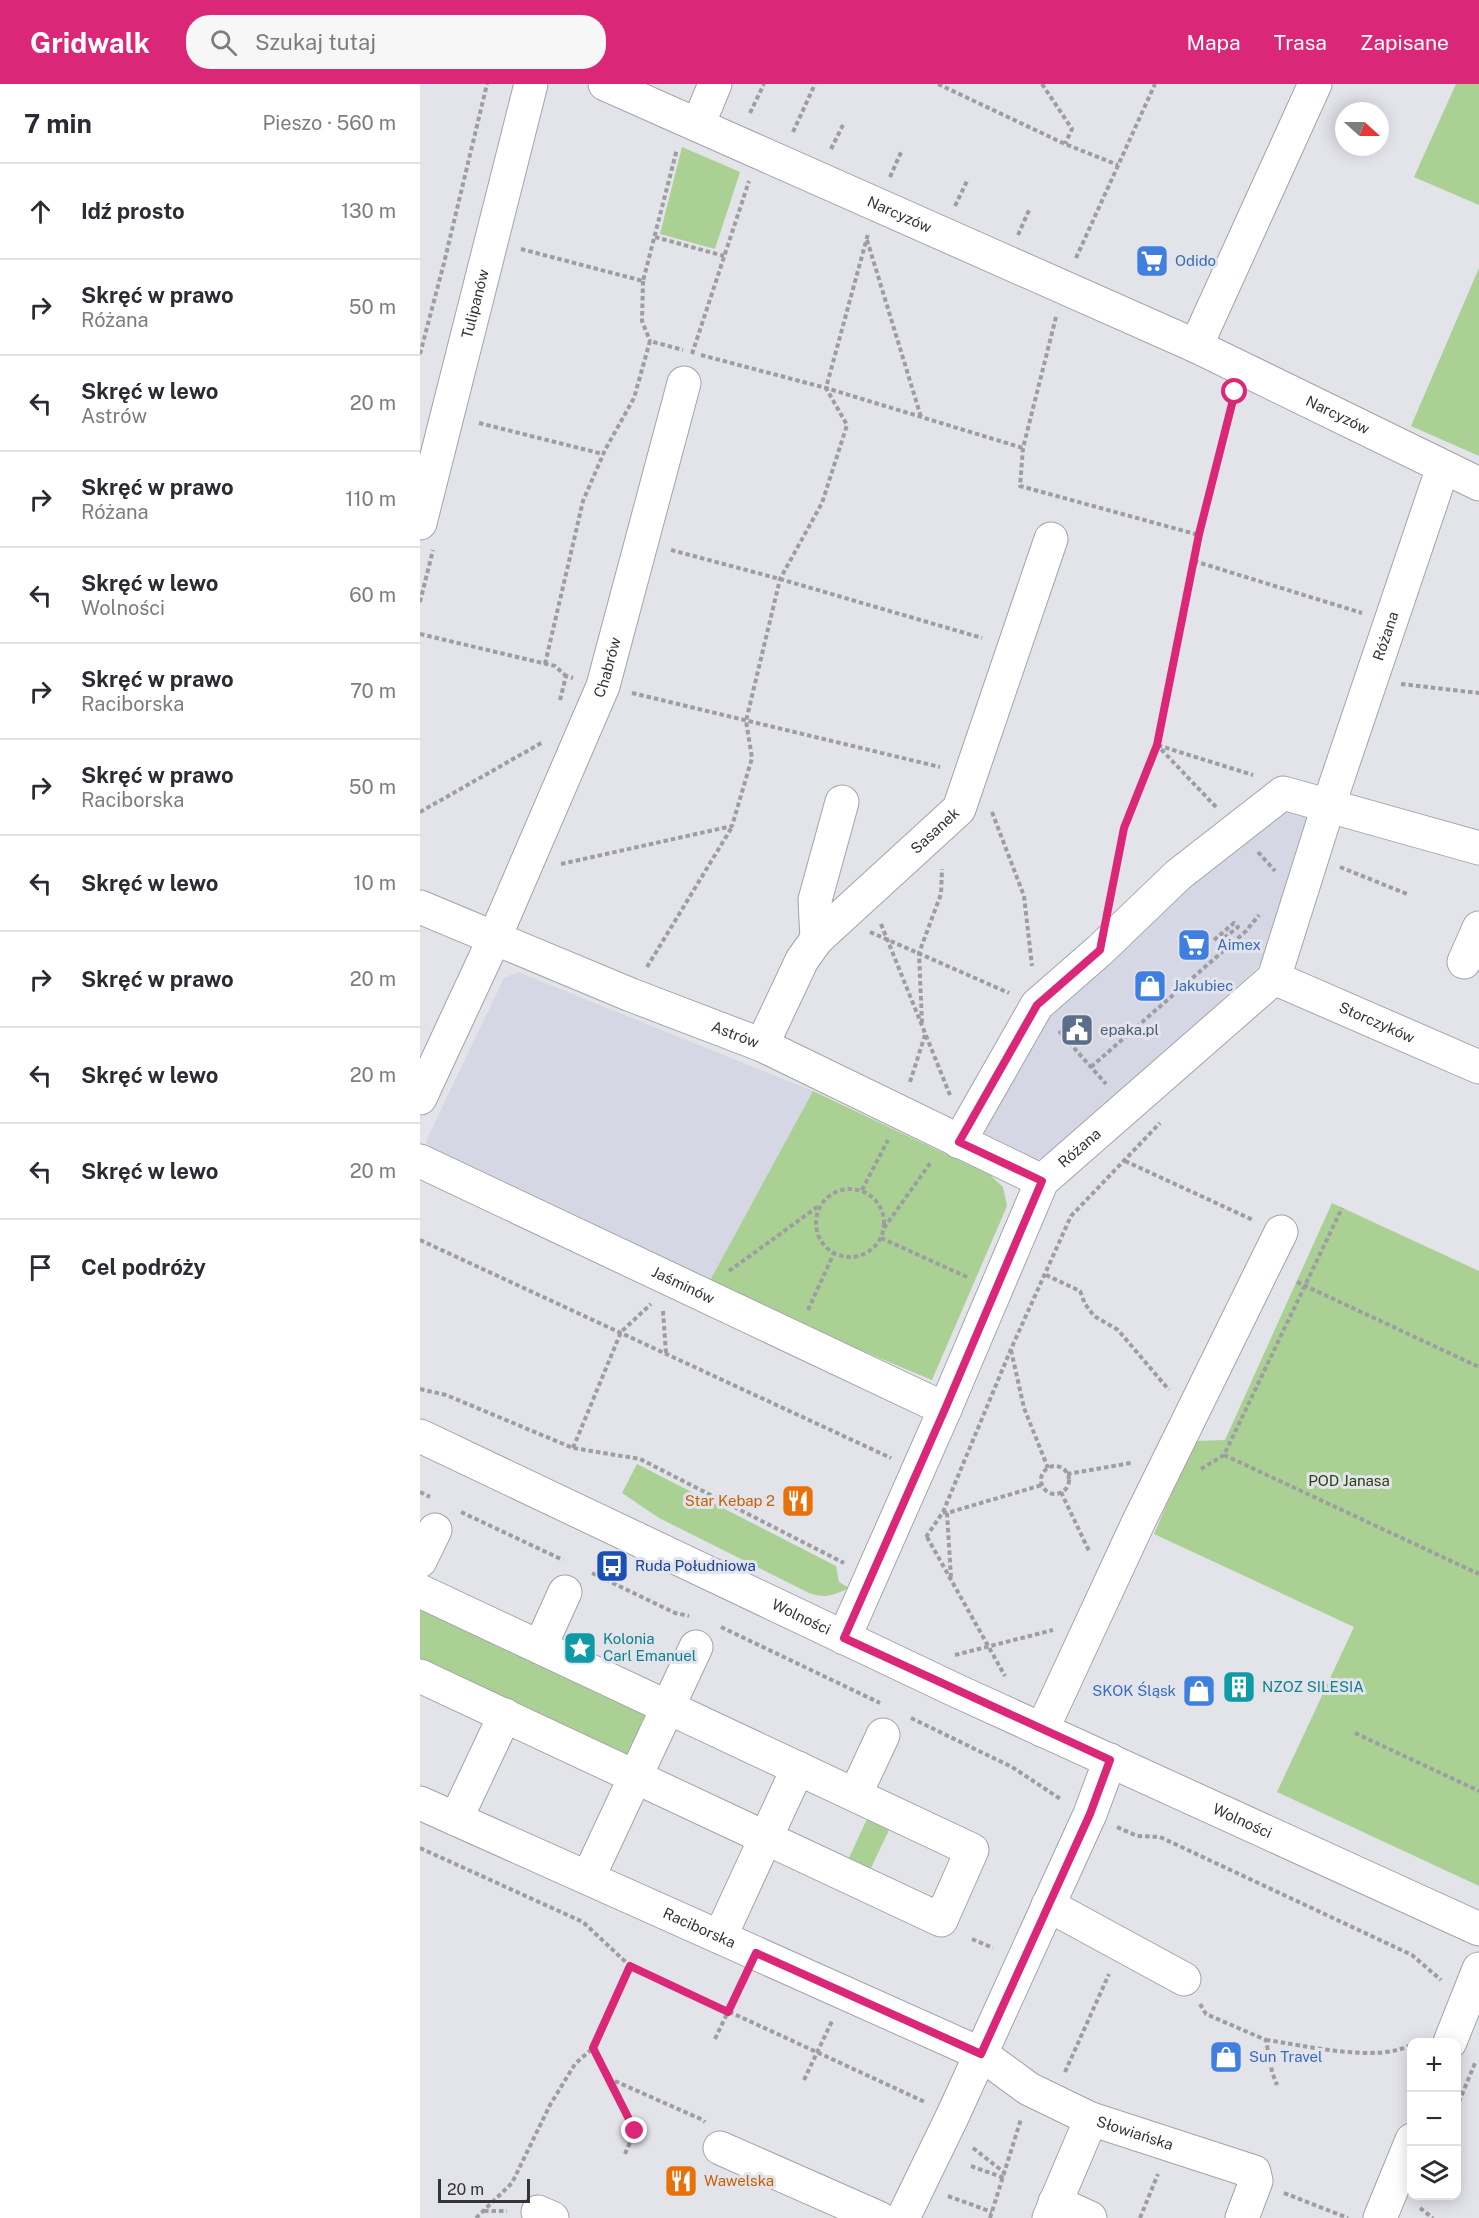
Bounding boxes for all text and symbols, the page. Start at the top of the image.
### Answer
search box [186,15,606,69]
text: Gridwalk [30,26,150,59]
icon: search [207,26,240,59]
text: Szukaj tutaj [255,29,376,55]
text: Mapa [1186,30,1241,55]
text: Trasa [1274,30,1327,55]
text: Zapisane [1360,30,1449,55]
north arrow [1335,102,1389,156]
text: 7 min [24,108,92,139]
text: Pieszo · 560 m [263,111,396,135]
street label: Narcyzów [865,192,935,236]
icon: ahead [24,195,57,228]
text: Idź prosto [81,198,185,224]
text: 130 m [341,199,396,223]
supermarket icon: Odido [1134,243,1170,279]
place label: Odido [1175,252,1216,269]
street label: Tulipanów [458,267,492,340]
text: Skręć w prawo [81,282,234,308]
icon: right [24,291,57,324]
text: 50 m [349,295,396,319]
text: Różana [81,308,149,332]
text: Skręć w lewo [81,378,218,404]
route start [1221,378,1247,404]
icon: left [24,387,57,420]
text: 20 m [350,391,396,415]
street label: Narcyzów [1303,392,1373,437]
text: Astrów [81,404,147,428]
text: Skręć w prawo [81,474,234,500]
icon: right [24,483,57,516]
text: 110 m [345,487,396,511]
text: Różana [81,500,149,524]
text: Skręć w lewo [81,570,218,596]
icon: left [24,579,57,612]
text: 60 m [349,583,396,607]
text: Wolności [81,596,165,620]
street label: Różana [1369,609,1401,663]
street label: Chabrów [590,635,624,700]
text: Skręć w prawo [81,666,234,692]
icon: right [24,675,57,708]
text: 70 m [350,679,396,703]
text: Raciborska [81,692,184,716]
text: Skręć w prawo [81,762,234,788]
icon: right [24,771,57,804]
text: 50 m [349,775,396,799]
text: Raciborska [81,788,184,812]
street label: Sasanek [907,804,963,857]
icon: left [24,867,57,900]
text: Skręć w lewo [81,870,218,896]
text: 10 m [353,871,396,895]
supermarket icon: Aimex [1176,927,1212,963]
place label: Aimex [1217,936,1261,953]
icon: right [24,963,57,996]
text: Skręć w prawo [81,966,234,992]
text: 20 m [350,967,396,991]
shop icon: Jakubiec [1132,968,1168,1004]
place label: Jakubiec [1173,977,1234,994]
street label: Storczyków [1336,998,1418,1046]
public building icon: epaka.pl [1059,1012,1095,1048]
street label: Astrów [709,1017,762,1051]
place label: epaka.pl [1100,1021,1159,1038]
icon: left [24,1059,57,1092]
text: Skręć w lewo [81,1062,218,1088]
text: 20 m [350,1063,396,1087]
street label: Różana [1055,1125,1104,1171]
icon: left [24,1155,57,1188]
text: Skręć w lewo [81,1158,218,1184]
text: 20 m [350,1159,396,1183]
icon: arrive [24,1251,57,1284]
text: Cel podróży [81,1254,206,1280]
street label: Jaśminów [649,1263,718,1307]
park label: POD Janasa [1308,1472,1390,1489]
restaurant icon: Star Kebap 2 [780,1483,816,1519]
place label: Star Kebap 2 [685,1492,775,1509]
bus stop icon: Ruda Południowa [594,1548,630,1584]
place label: Ruda Południowa [635,1557,756,1574]
street label: Wolności [769,1595,834,1638]
place icon: Kolonia Carl Emanuel [562,1630,598,1666]
place label: Kolonia Carl Emanuel [603,1630,696,1664]
building icon: NZOZ SILESIA [1221,1669,1257,1705]
shop icon: SKOK Śląsk [1181,1673,1217,1709]
place label: NZOZ SILESIA [1262,1678,1364,1695]
place label: SKOK Śląsk [1092,1681,1176,1699]
street label: Wolności [1210,1800,1275,1841]
street label: Raciborska [661,1904,738,1951]
map controls [1407,2038,1461,2200]
button: + [1407,2038,1461,2092]
shop icon: Sun Travel [1208,2039,1244,2075]
place label: Sun Travel [1249,2048,1323,2065]
button: − [1407,2092,1461,2146]
street label: Słowiańska [1094,2112,1176,2153]
route end [621,2117,647,2143]
button: layers [1407,2146,1461,2200]
restaurant icon: Wawelska [663,2163,699,2199]
place label: Wawelska [704,2172,774,2189]
scale bar [438,2176,530,2204]
text: 20 m [447,2180,484,2199]

